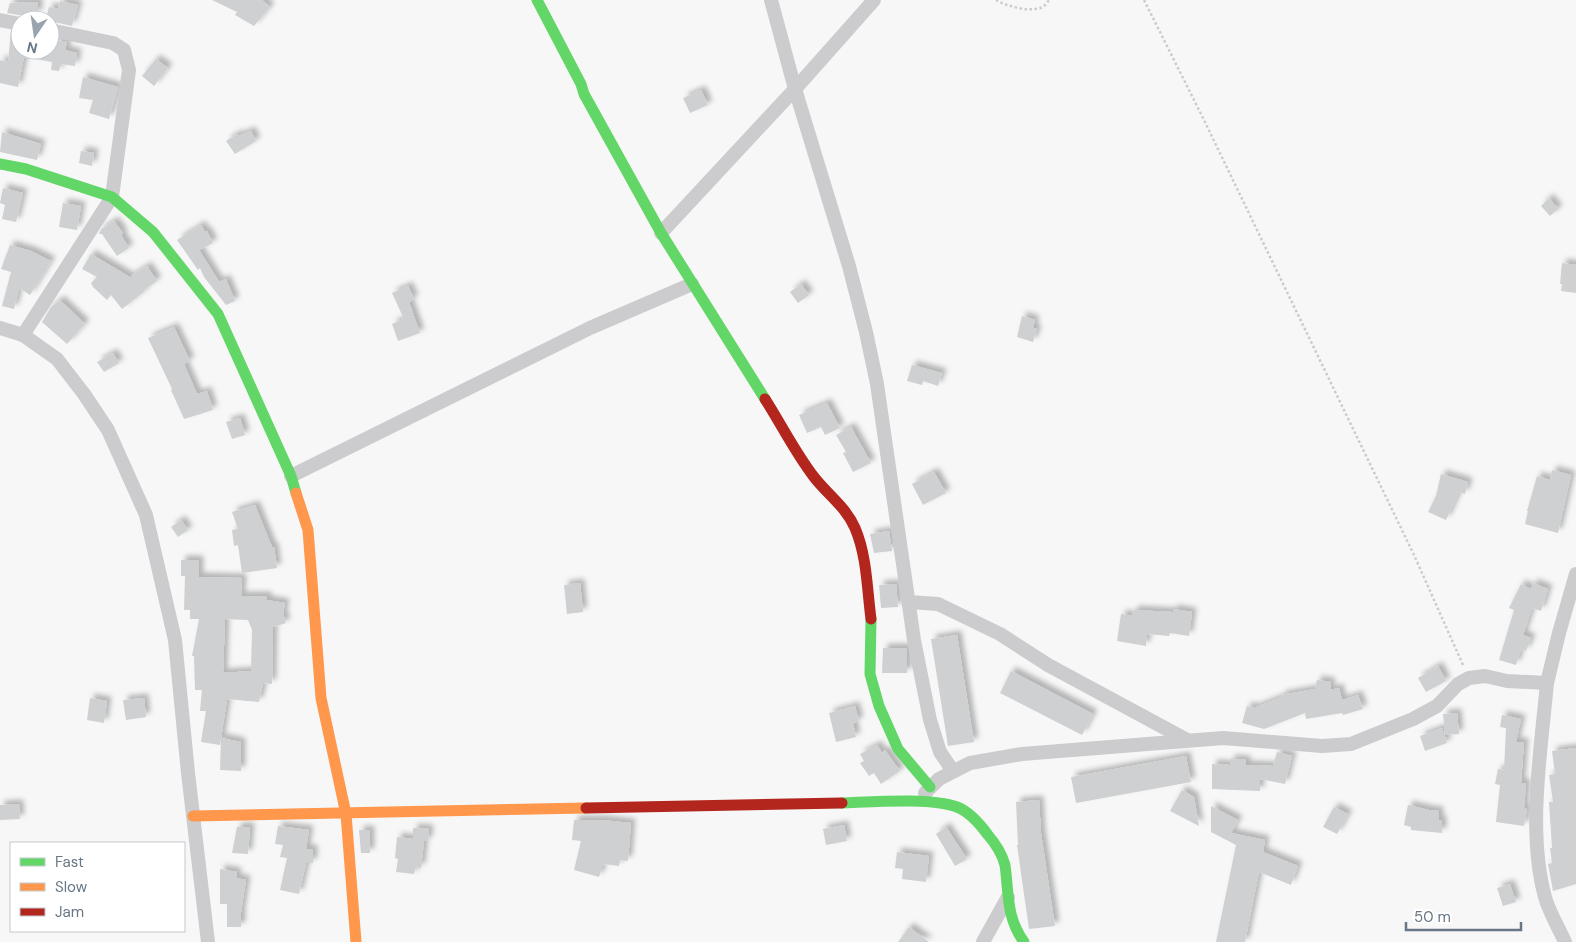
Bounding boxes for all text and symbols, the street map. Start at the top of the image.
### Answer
north arrow [10,10,60,60]
text: N [25,38,39,58]
legend [10,842,185,932]
text: Fast [55,852,84,872]
text: Slow [55,877,88,897]
scale bar [1406,900,1521,932]
text: Jam [55,902,84,922]
text: 50 m [1414,907,1451,927]

